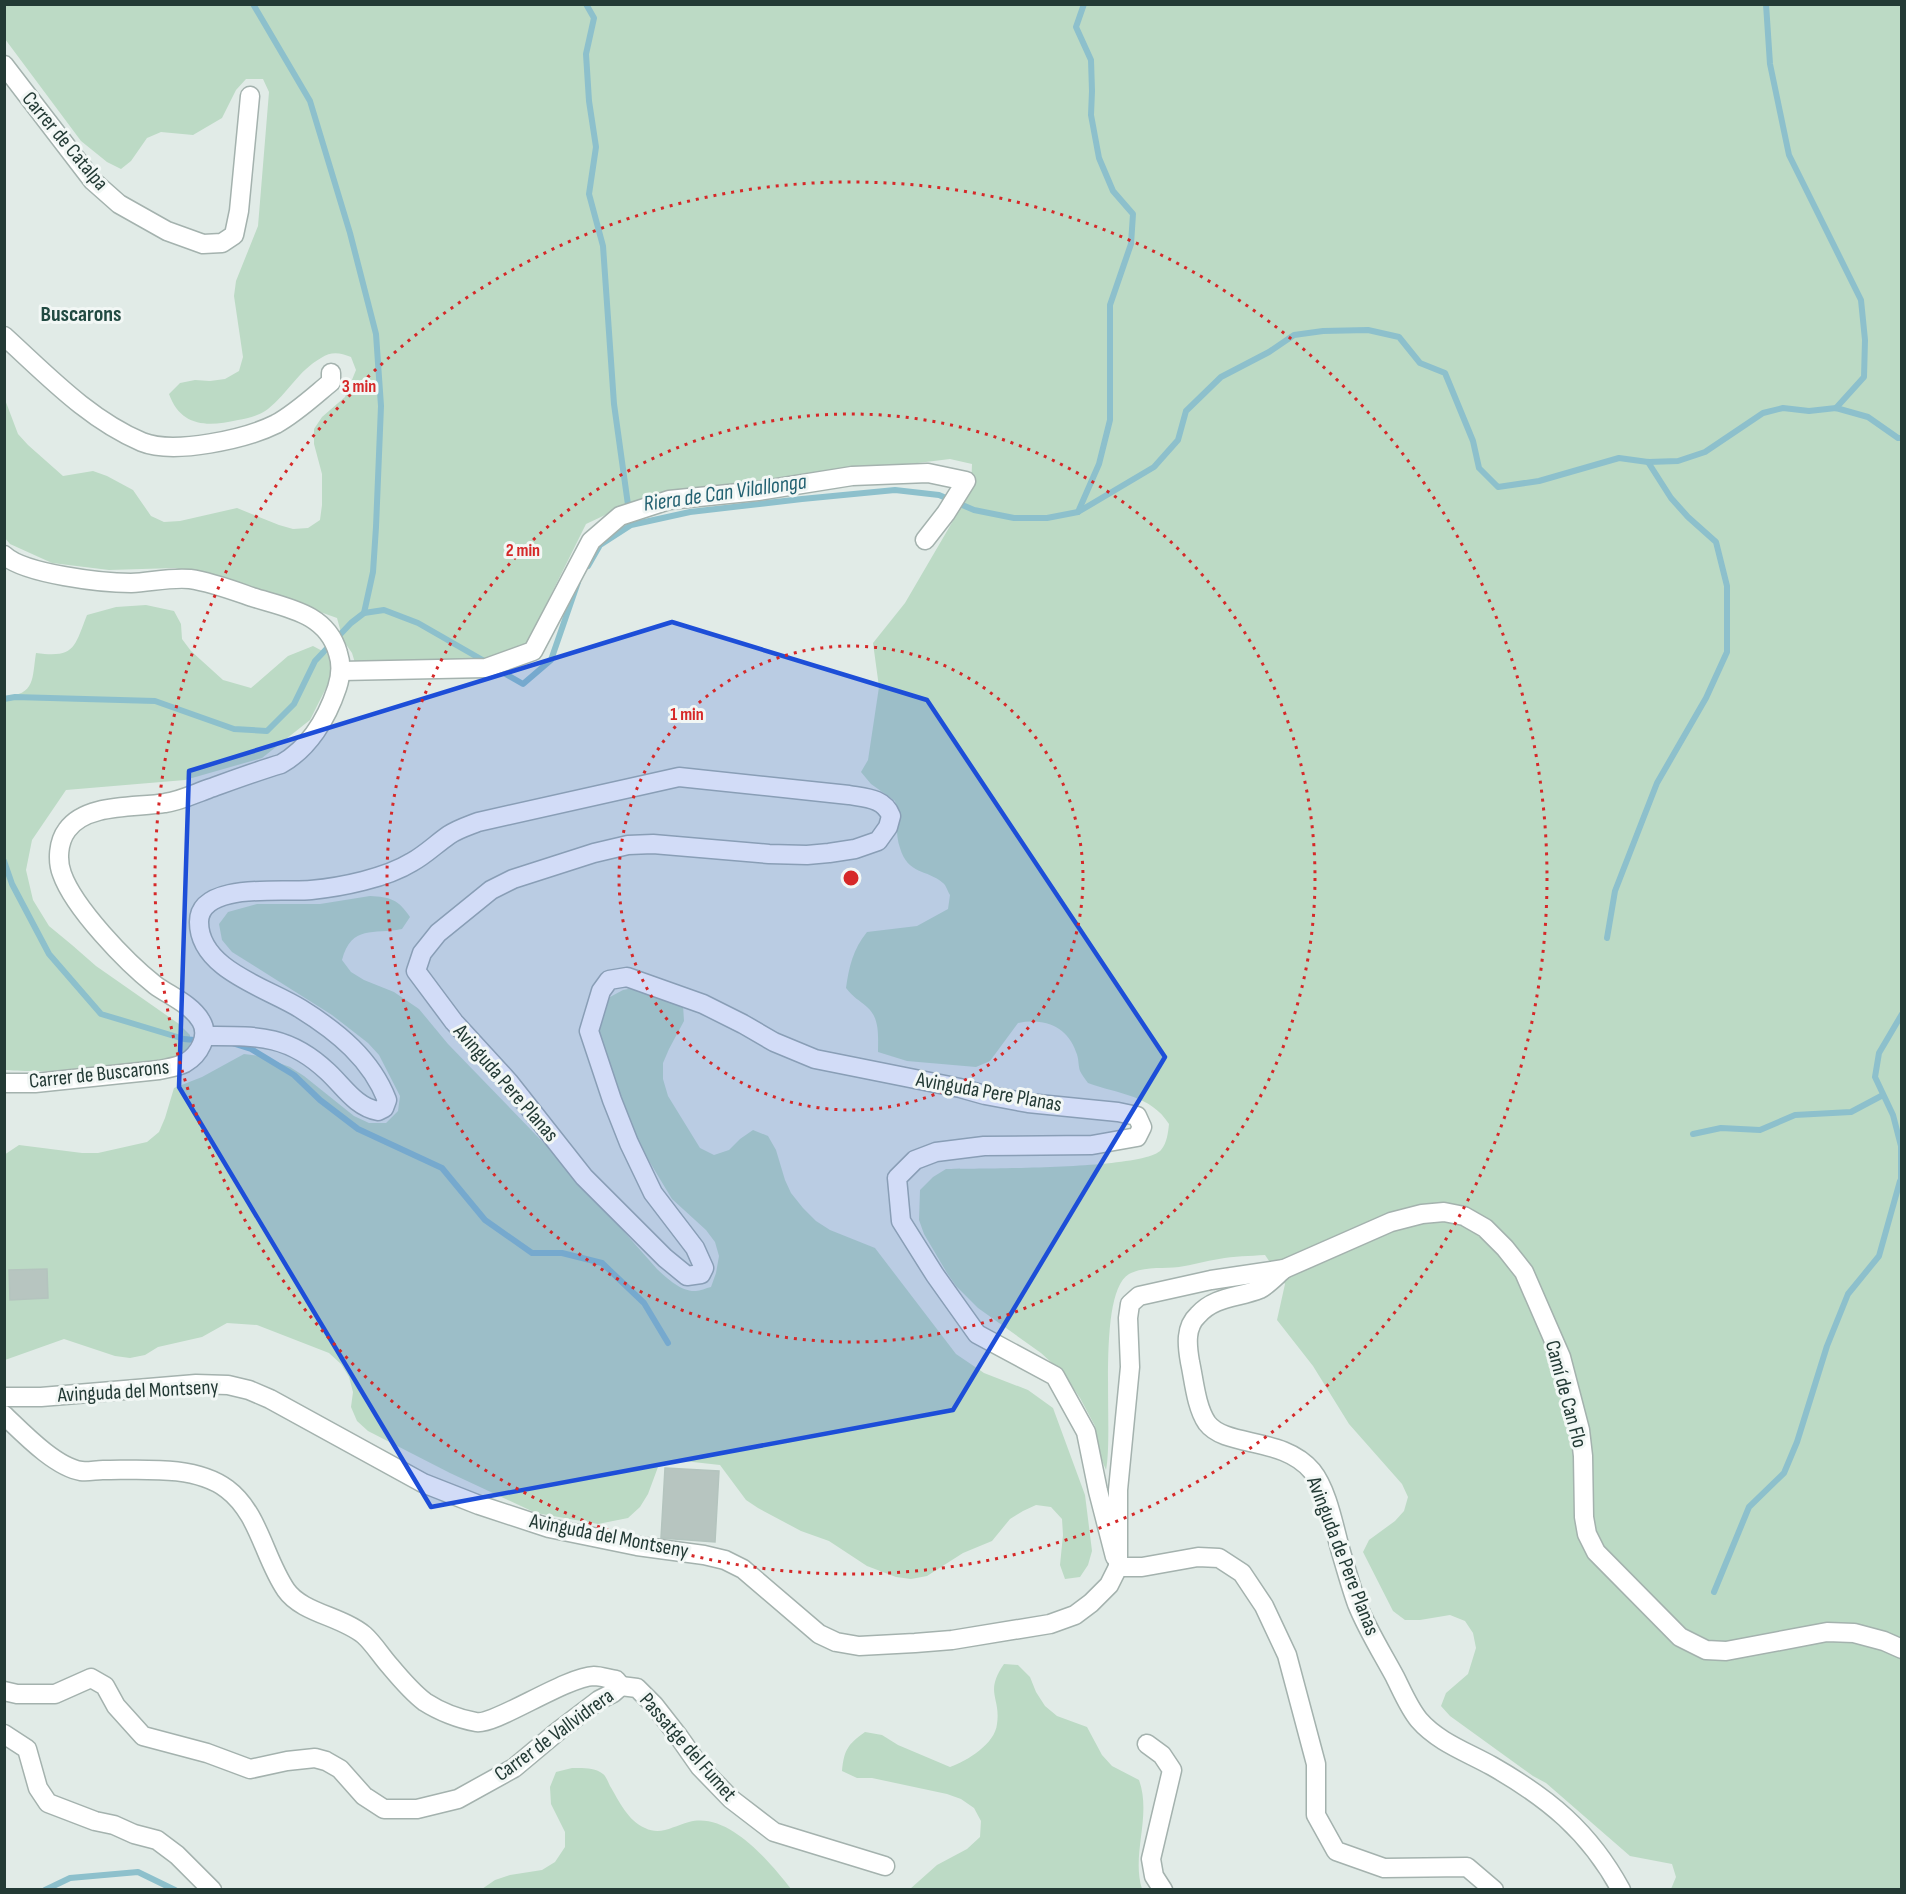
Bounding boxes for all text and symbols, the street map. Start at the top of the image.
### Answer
street label: Carrer de Catalpa [17,87,113,195]
district label: Buscarons [41,301,122,328]
text: 3 min [342,376,376,397]
water label: Riera de Can Vilallonga [642,468,808,518]
text: 2 min [506,540,540,561]
text: 1 min [670,704,704,725]
centre of rings [841,868,861,888]
street label: Avinguda Pere Planas [448,1018,564,1147]
street label: Carrer de Buscarons [28,1054,170,1094]
street label: Avinguda Pere Planas [913,1067,1064,1117]
street label: Camí de Can Flo [1540,1338,1592,1450]
street label: Avinguda del Montseny [56,1374,219,1408]
street label: Avinguda de Pere Planas [1301,1472,1385,1639]
street label: Avinguda del Montseny [527,1508,690,1564]
street label: Carrer de Vallvidrera [489,1683,619,1787]
street label: Passatge del Fumet [634,1688,742,1806]

